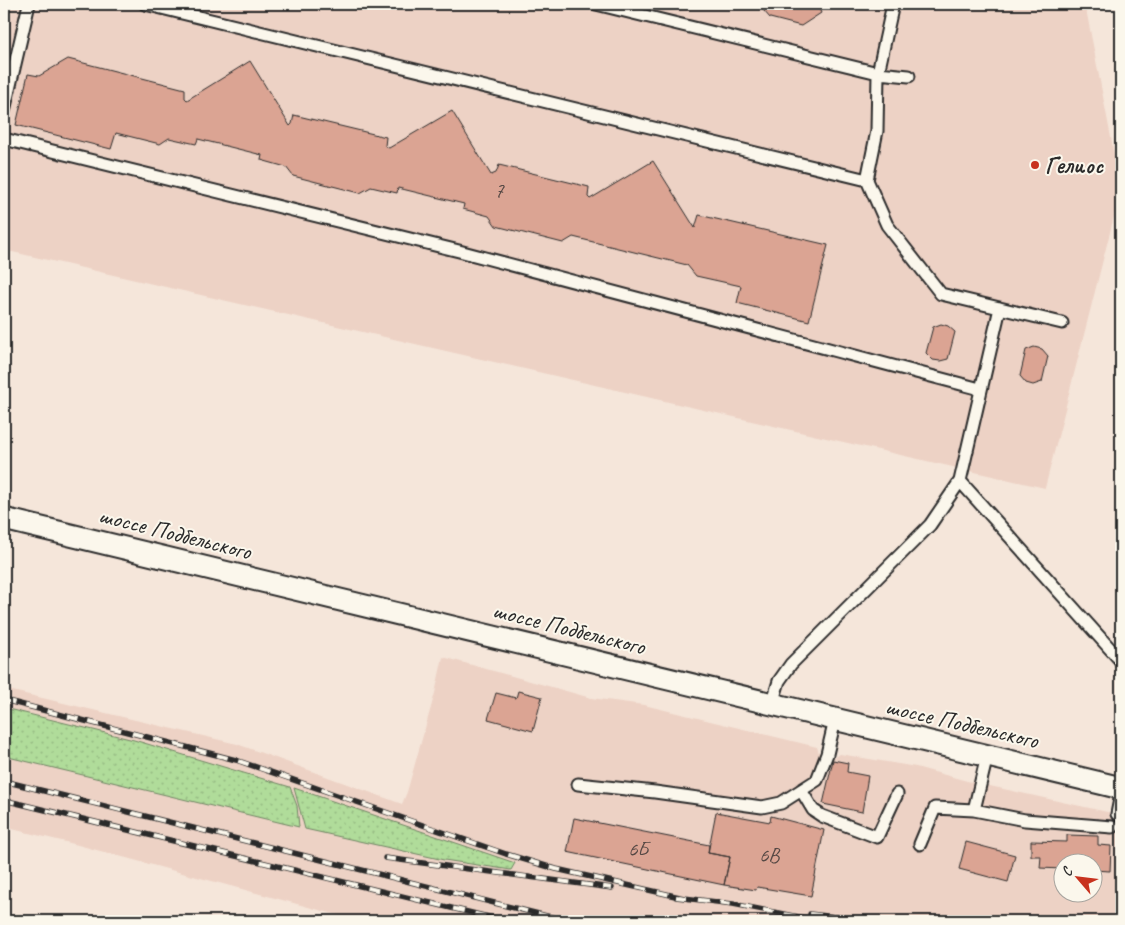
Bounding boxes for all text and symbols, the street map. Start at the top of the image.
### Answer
place label: Гелиос [1045,150,1105,180]
marker: Гелиос [1029,159,1041,171]
house number: 7 [494,177,505,203]
street label: шоссе Подбельского [96,500,256,567]
street label: шоссе Подбельского [490,595,650,662]
street label: шоссе Подбельского [883,691,1043,755]
house number: 6Б [628,836,651,862]
house number: 6В [759,842,781,868]
north arrow [1052,852,1102,902]
text: С [1058,863,1077,879]

